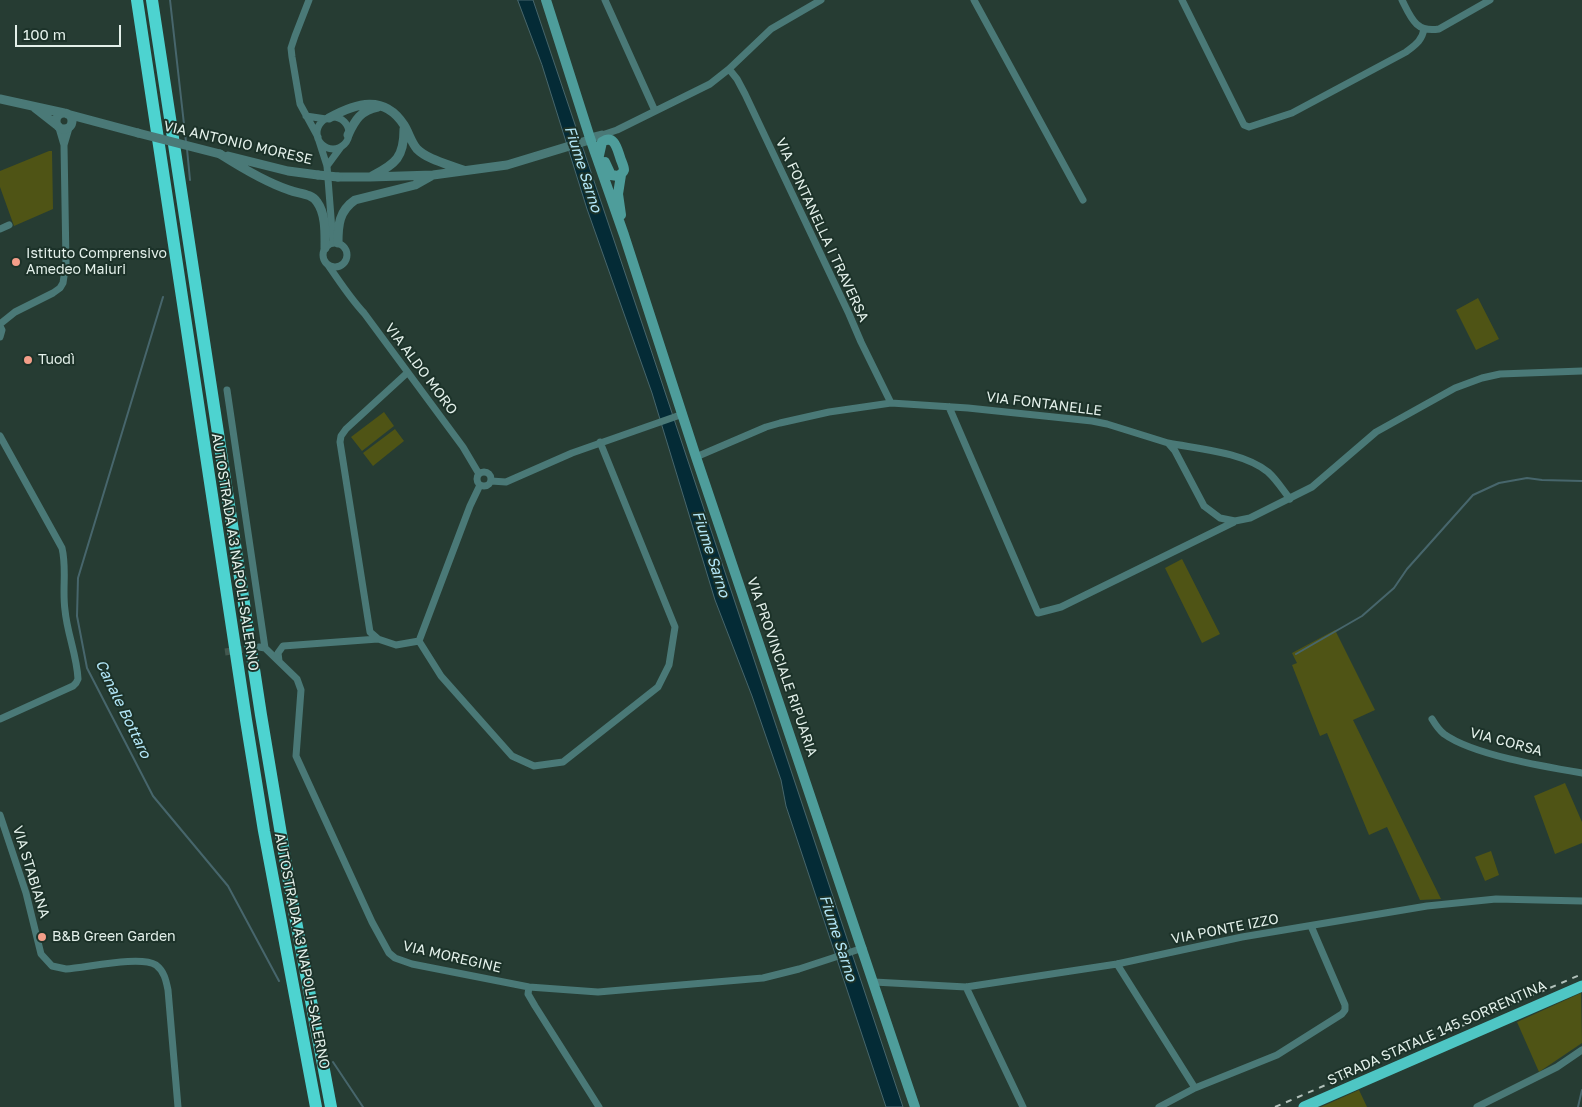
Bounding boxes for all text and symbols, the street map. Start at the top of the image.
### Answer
scale bar [18,15,124,47]
text: 100 m [23,25,66,43]
street label: VIA ANTONIO MORESE [162,118,314,168]
water label: Fiume Sarno [561,123,605,215]
street label: VIA FONTANELLA I TRAVERSA [772,135,872,325]
place label: Istituto Comprensivo Amedeo Maiuri [26,246,167,278]
marker: Istituto Comprensivo Amedeo Maiuri [10,256,22,268]
street label: VIA ALDO MORO [381,320,461,418]
place label: Tuodì [38,352,75,368]
marker: Tuodì [22,354,34,366]
street label: VIA FONTANELLE [985,389,1103,419]
street label: AUTOSTRADA A3 NAPOLI-SALERNO [208,432,262,672]
water label: Fiume Sarno [689,508,733,600]
street label: VIA PROVINCIALE RIPUARIA [743,575,821,759]
water label: Canale Bottaro [91,657,155,761]
street label: VIA CORSA [1468,724,1544,760]
street label: VIA STABIANA [9,824,53,920]
street label: AUTOSTRADA A3 NAPOLI-SALERNO [271,831,333,1071]
water label: Fiume Sarno [816,892,860,984]
street label: VIA PONTE IZZO [1170,910,1280,948]
place label: B&B Green Garden [52,929,176,945]
marker: B&B Green Garden [36,931,48,943]
street label: VIA MOREGINE [401,938,503,976]
street label: STRADA STATALE 145 SORRENTINA [1325,977,1549,1089]

